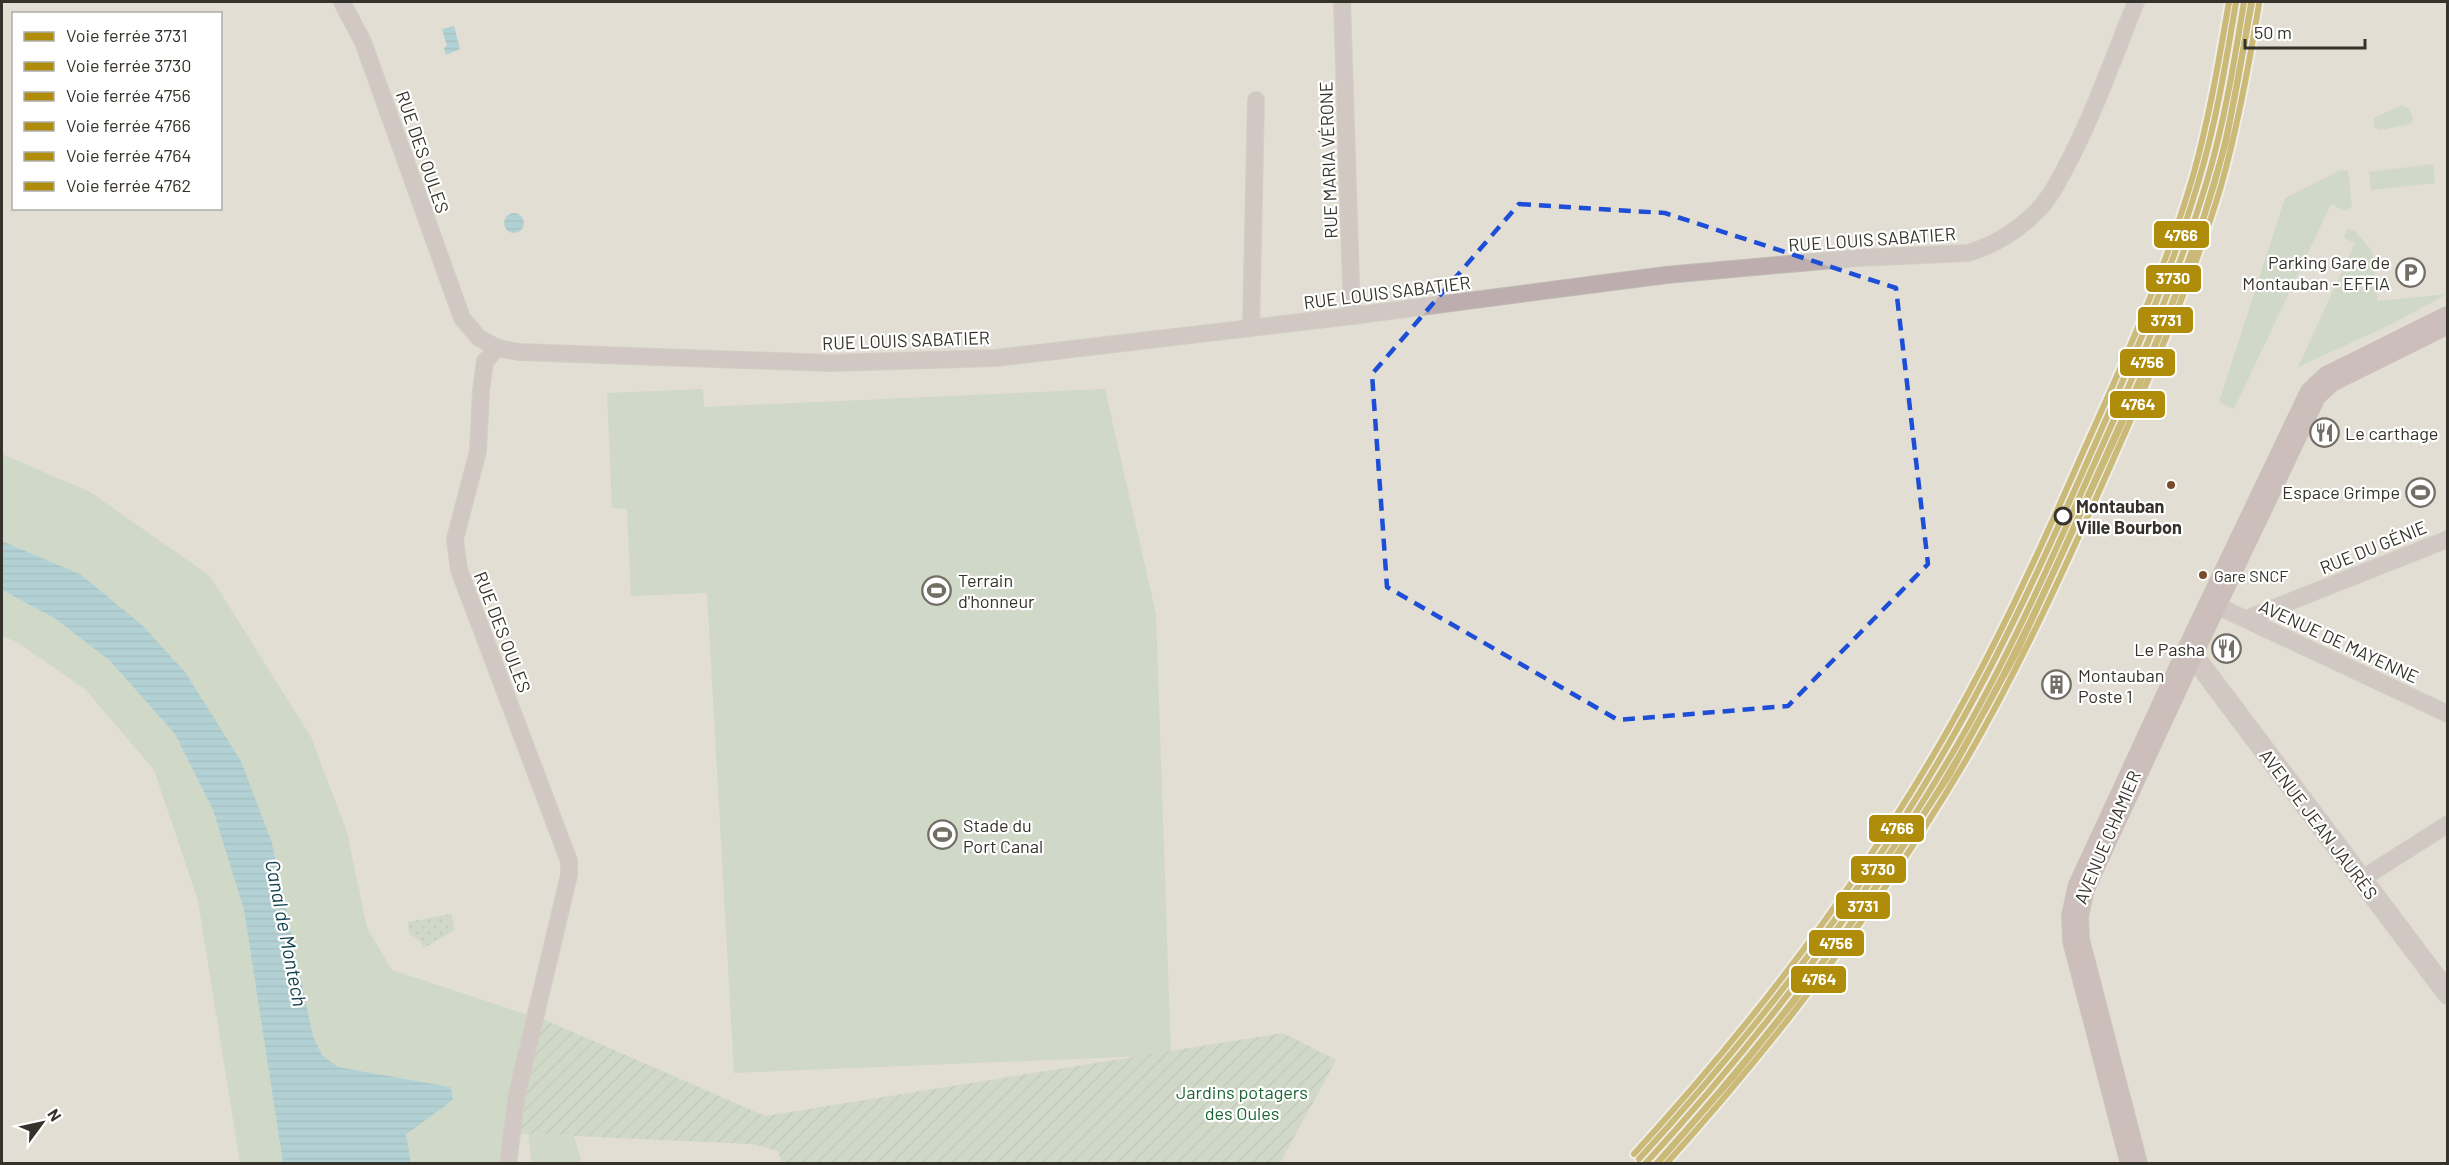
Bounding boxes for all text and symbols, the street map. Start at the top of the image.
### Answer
legend [12,12,222,210]
scale bar [2245,12,2365,50]
text: 50 m [2254,21,2292,43]
text: Voie ferrée 3731 [66,24,188,46]
text: Voie ferrée 3730 [66,54,192,76]
street label: RUE MARIA VÉRONE [1314,81,1342,239]
text: Voie ferrée 4756 [66,84,191,106]
street label: RUE DES OULES [392,88,454,216]
text: Voie ferrée 4766 [66,114,191,136]
text: Voie ferrée 4764 [66,144,191,166]
text: Voie ferrée 4762 [66,174,191,196]
line badge: 4766 [2153,220,2210,249]
street label: RUE LOUIS SABATIER [1788,222,1956,256]
text: 4766 [2164,225,2198,244]
place label: Parking Gare de Montauban - EFFIA [2242,251,2390,294]
parking icon: Parking Gare de Montauban - EFFIA [2395,256,2427,288]
line badge: 3730 [2145,264,2202,293]
text: 3730 [2156,268,2190,287]
street label: RUE LOUIS SABATIER [1302,271,1472,313]
line badge: 3731 [2137,306,2194,334]
text: 3731 [2151,310,2181,329]
street label: RUE LOUIS SABATIER [822,326,990,354]
line badge: 4756 [2119,348,2176,377]
text: 4756 [2130,352,2164,371]
line badge: 4764 [2109,390,2166,419]
text: 4764 [2121,394,2155,413]
restaurant icon: Le carthage [2308,417,2340,449]
place label: Le carthage [2345,422,2438,444]
sports icon: Espace Grimpe [2405,476,2437,508]
unlabelled marker [2165,479,2177,491]
place label: Espace Grimpe [2282,481,2400,503]
place label: Montauban Ville Bourbon [2076,495,2182,538]
marker: Montauban Ville Bourbon [2054,507,2072,525]
street label: RUE DU GÉNIE [2316,516,2430,578]
place label: Gare SNCF [2214,566,2288,585]
street label: RUE DES OULES [470,568,536,696]
place label: Terrain d'honneur [958,569,1035,612]
marker: Gare SNCF [2197,569,2209,581]
sports icon: Terrain d'honneur [921,574,953,606]
street label: AVENUE DE MAYENNE [2256,594,2422,688]
restaurant icon: Le Pasha [2210,633,2242,665]
place label: Le Pasha [2134,638,2205,660]
place label: Montauban Poste 1 [2078,664,2165,707]
building icon: Montauban Poste 1 [2041,669,2073,701]
street label: AVENUE JEAN JAURÈS [2255,744,2383,904]
street label: AVENUE CHAMIER [2069,767,2145,907]
place label: Stade du Port Canal [963,814,1043,857]
line badge: 4766 [1868,814,1925,843]
text: 4766 [1880,818,1914,837]
sports icon: Stade du Port Canal [926,819,958,851]
line badge: 3730 [1850,855,1907,884]
water label: Canal de Montech [261,858,313,1008]
text: 3730 [1861,859,1895,878]
line badge: 3731 [1835,891,1891,920]
text: 3731 [1848,896,1878,915]
line badge: 4756 [1808,929,1865,957]
text: 4756 [1819,933,1853,952]
line badge: 4764 [1790,965,1847,994]
text: 4764 [1802,969,1836,988]
park label: Jardins potagers des Oules [1176,1081,1308,1124]
north arrow [12,1093,72,1153]
text: N [44,1105,66,1124]

